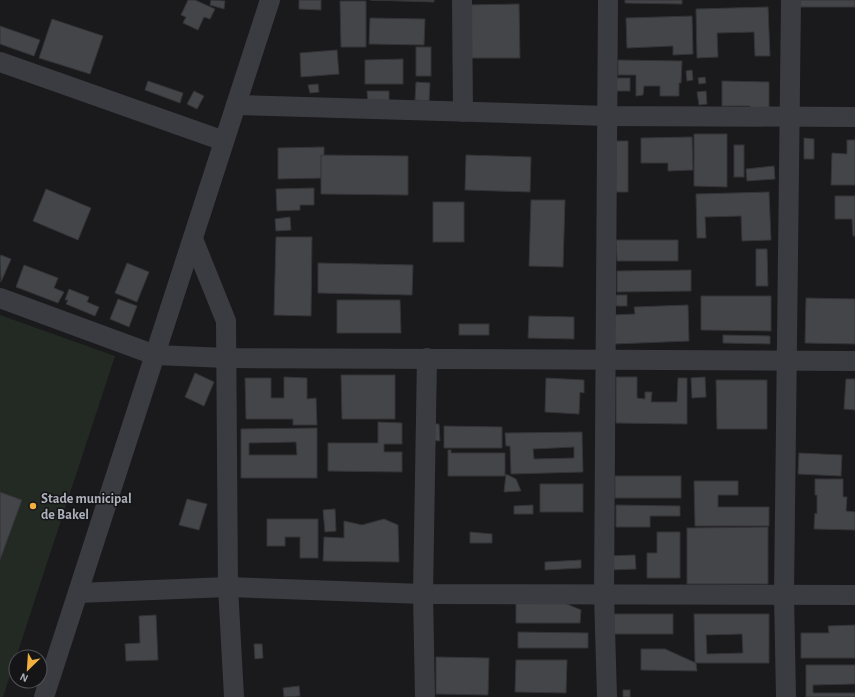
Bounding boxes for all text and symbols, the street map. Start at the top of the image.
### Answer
place label: Stade municipal de Bakel [41,492,132,522]
marker: Stade municipal de Bakel [28,501,38,511]
north arrow [8,649,48,689]
text: N [18,671,30,684]

